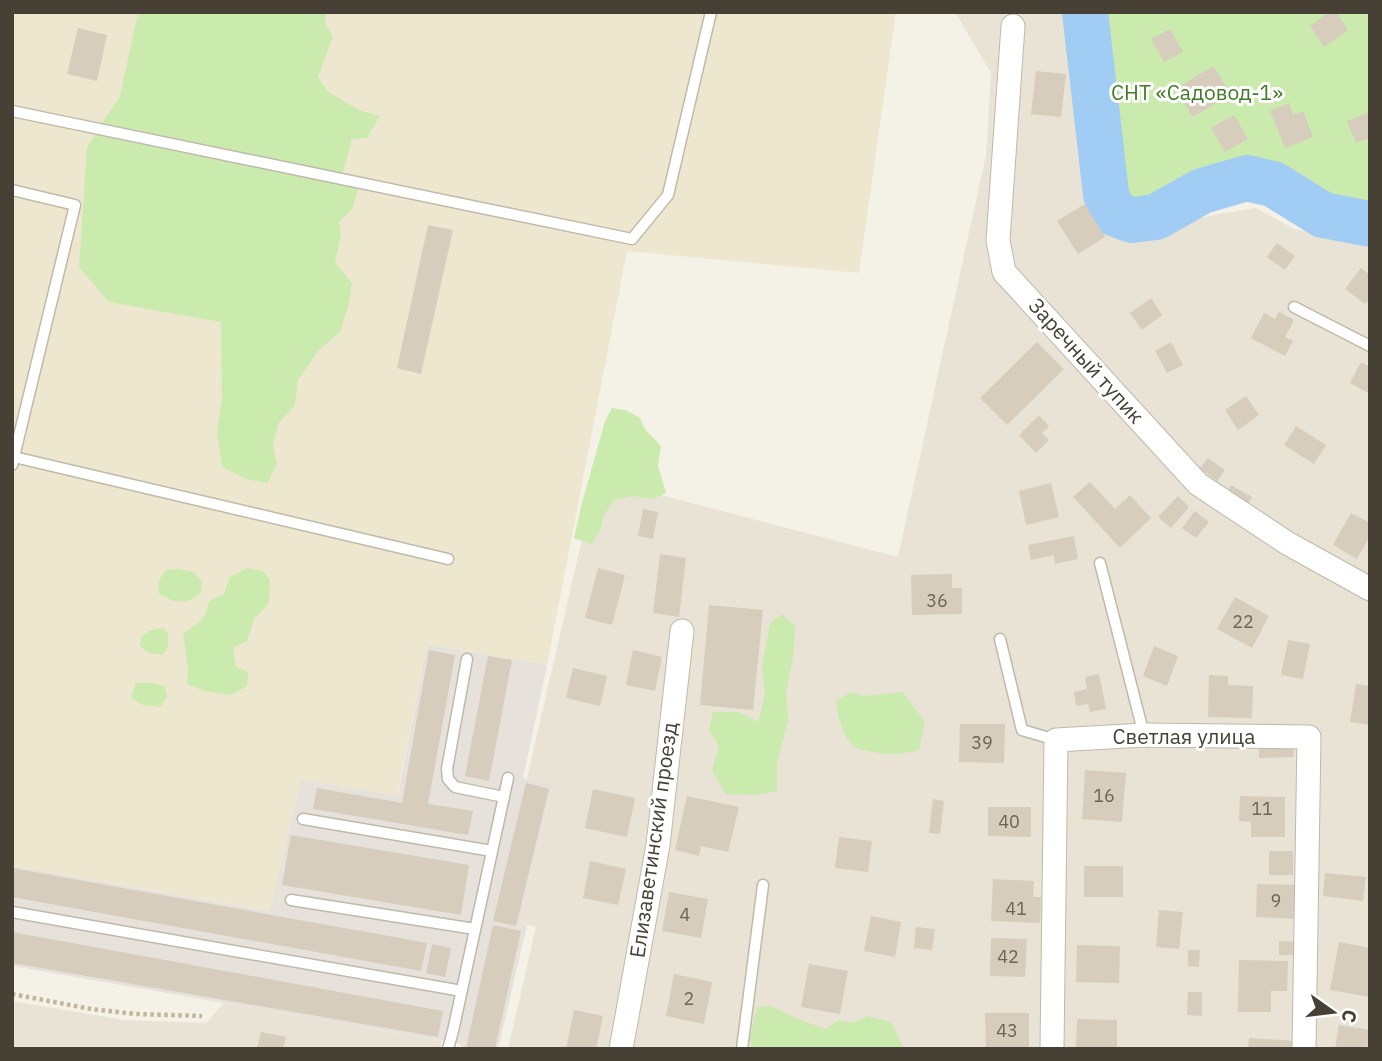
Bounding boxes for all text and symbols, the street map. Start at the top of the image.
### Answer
park label: СНТ «Садовод-1» [1111,78,1283,106]
street label: Заречный тупик [1023,291,1151,429]
house number: 36 [926,589,948,612]
house number: 22 [1232,610,1254,633]
street label: Елизаветинский проезд [623,720,683,960]
street label: Светлая улица [1113,722,1255,750]
house number: 39 [971,731,993,754]
house number: 16 [1093,784,1115,807]
house number: 11 [1251,797,1273,820]
house number: 40 [998,810,1020,833]
house number: 9 [1271,889,1281,912]
house number: 41 [1005,897,1027,920]
house number: 4 [680,903,691,926]
house number: 42 [997,945,1019,968]
north arrow [1298,977,1368,1047]
house number: 2 [684,987,694,1010]
text: С [1336,1007,1363,1025]
house number: 43 [996,1019,1018,1042]

